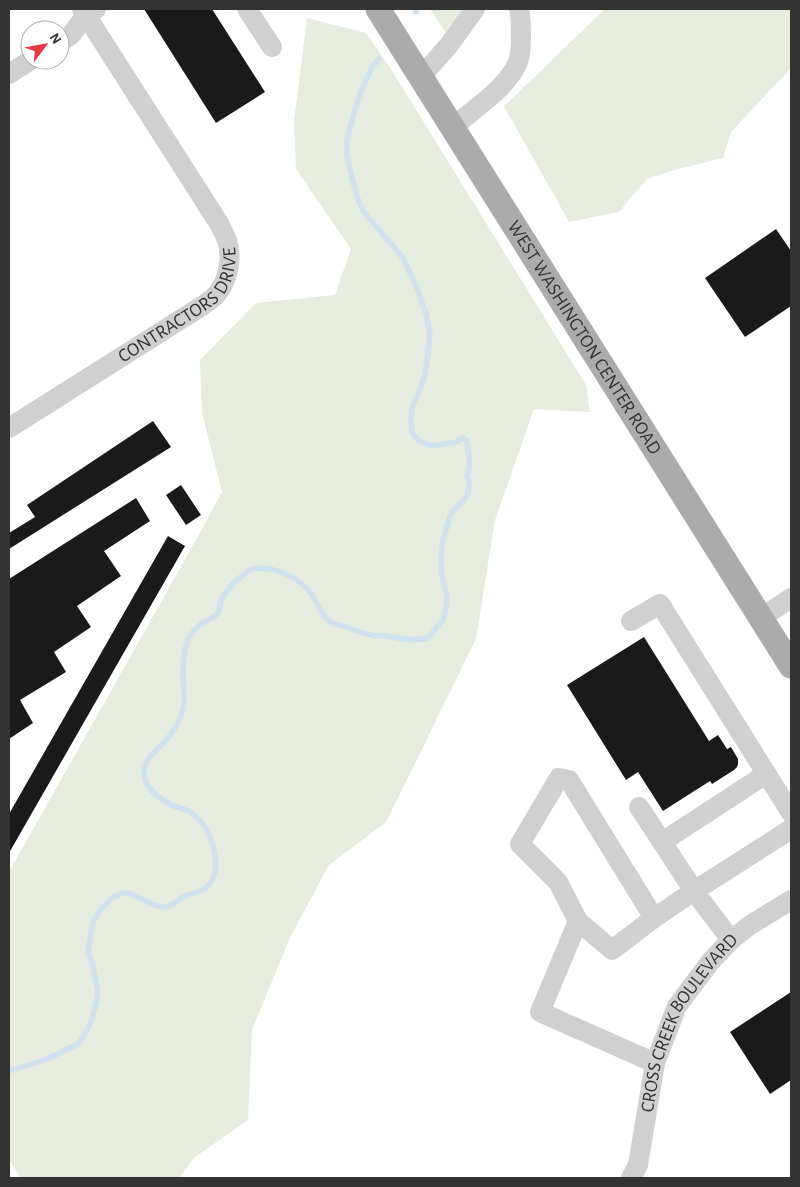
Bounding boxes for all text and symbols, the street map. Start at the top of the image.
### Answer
north arrow [20,20,70,70]
text: N [47,31,64,46]
street label: WEST WASHINGTON CENTER ROAD [504,217,665,458]
street label: CONTRACTORS DRIVE [115,247,239,366]
street label: CROSS CREEK BOULEVARD [637,930,741,1114]

